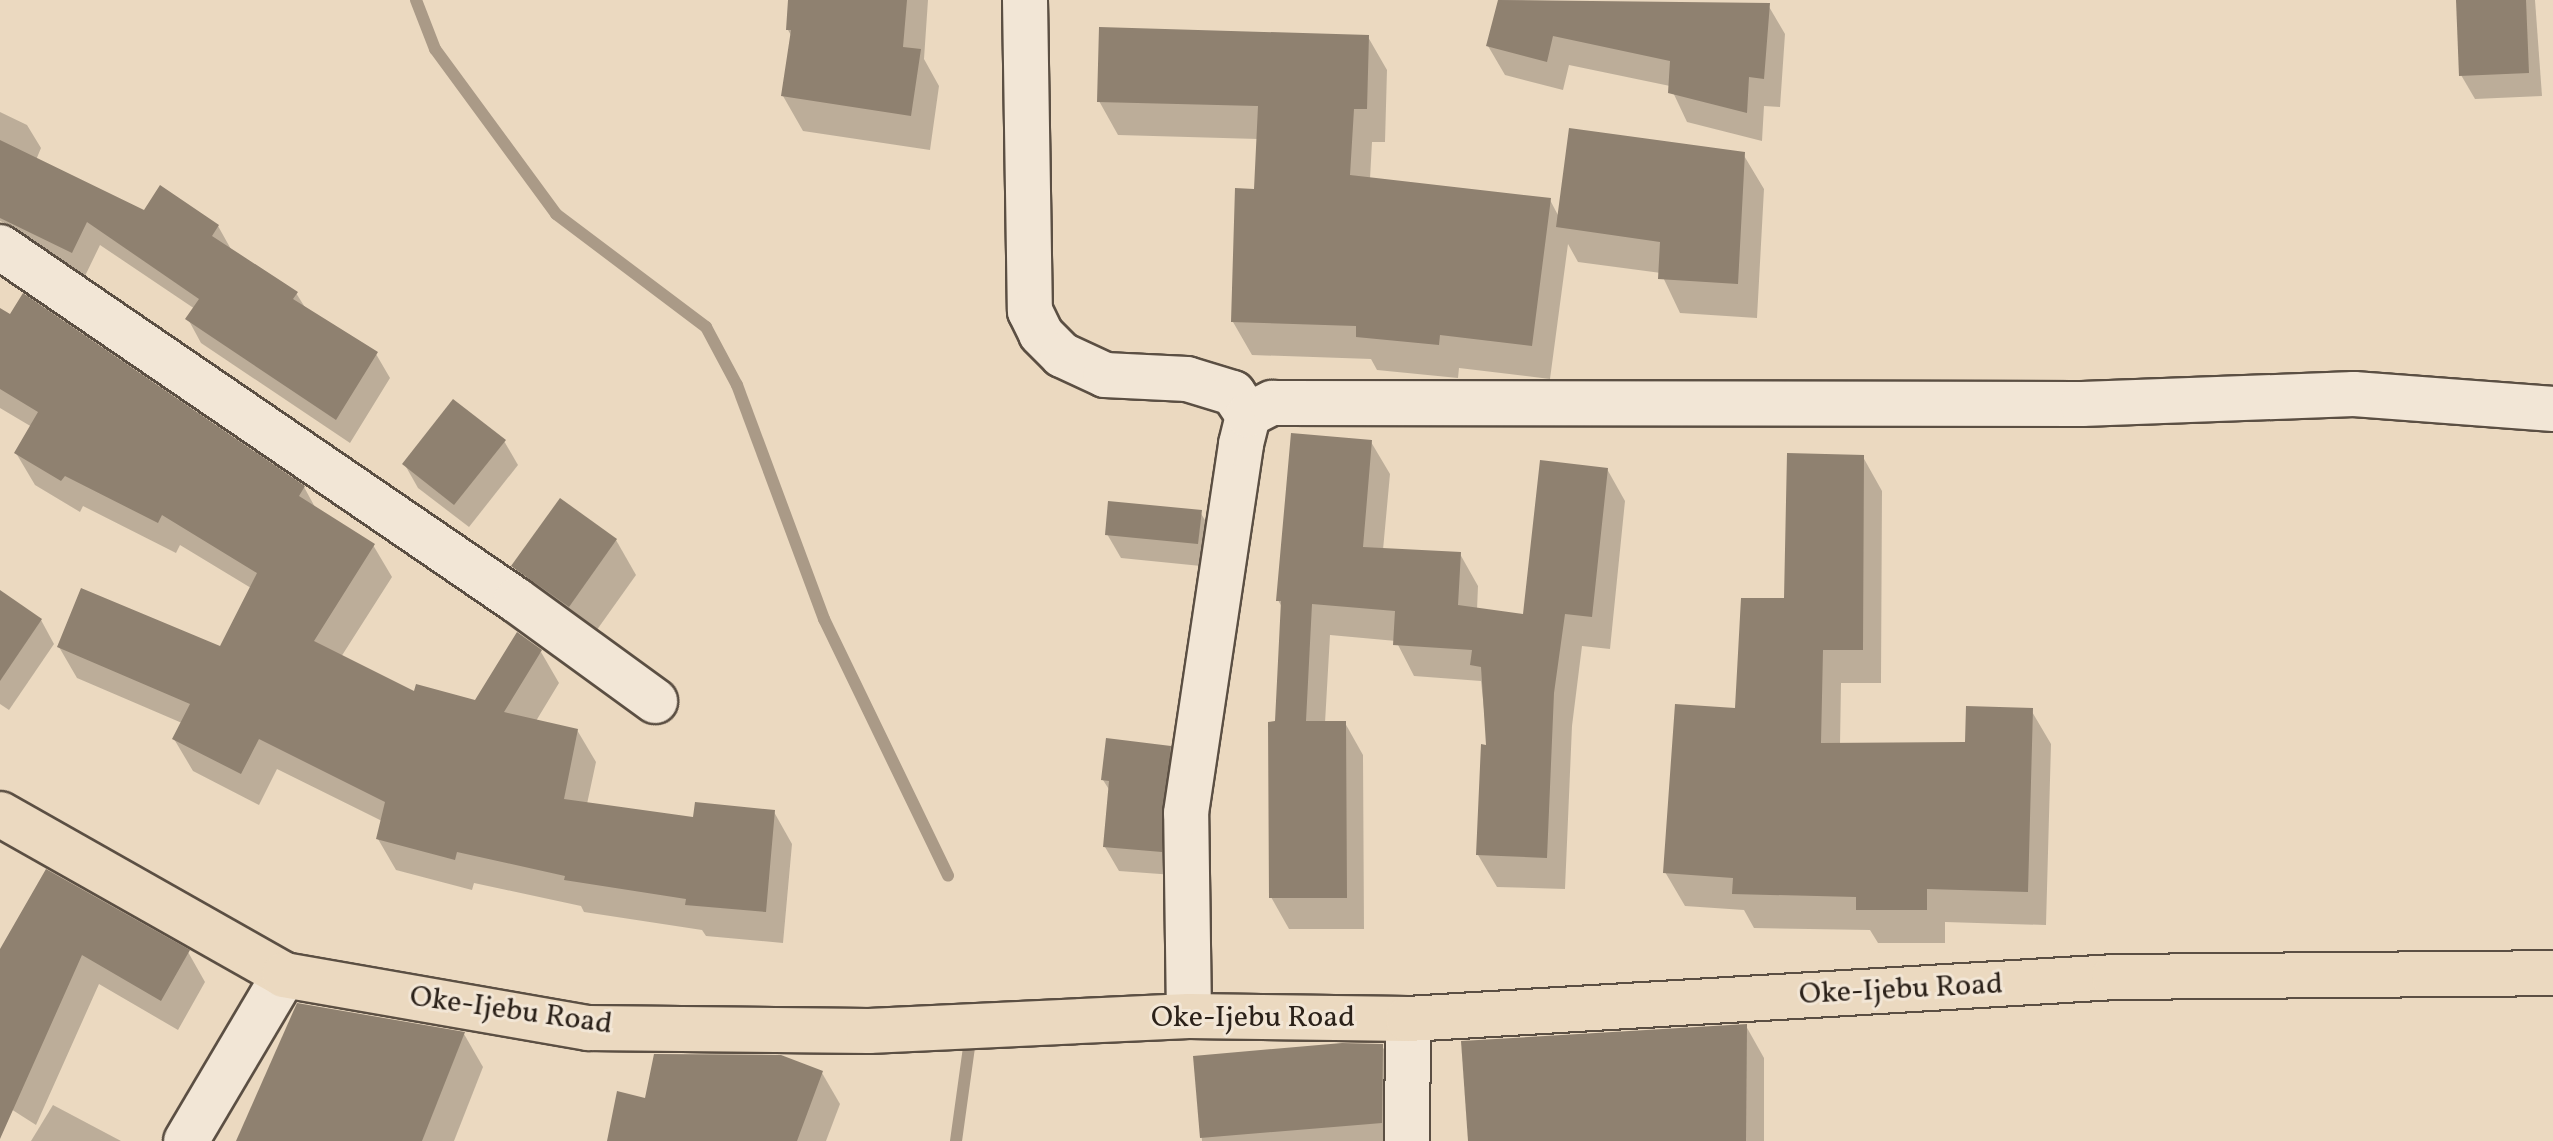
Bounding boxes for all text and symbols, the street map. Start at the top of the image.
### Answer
street label: Oke-Ijebu Road [1798,967,2004,1013]
street label: Oke-Ijebu Road [407,979,615,1043]
street label: Oke-Ijebu Road [1151,1000,1355,1036]

